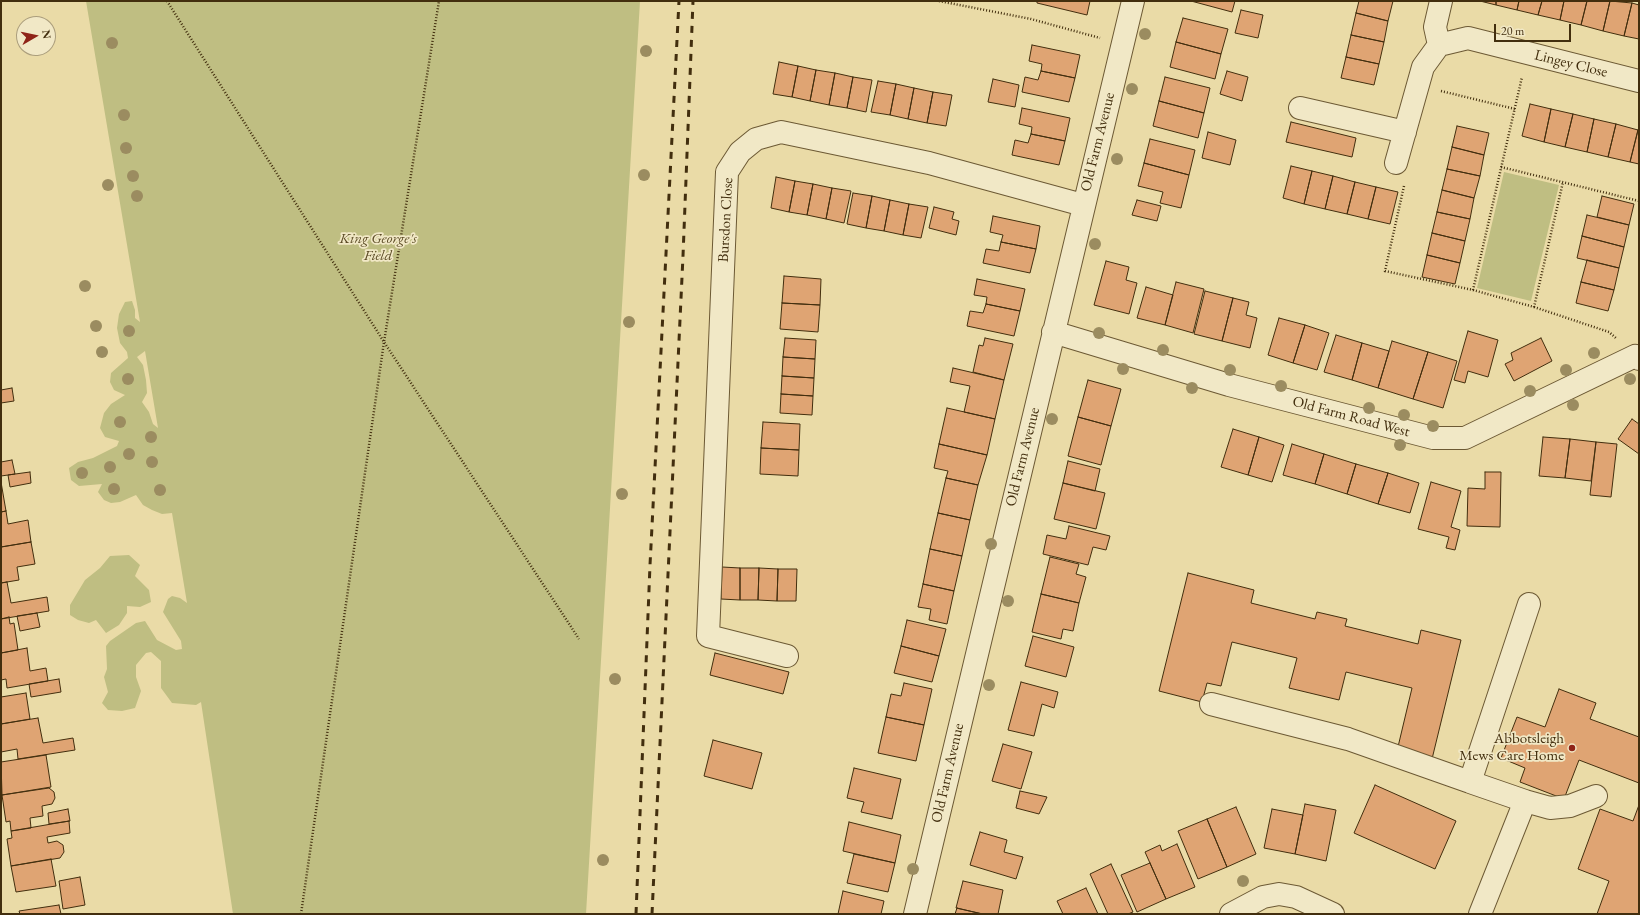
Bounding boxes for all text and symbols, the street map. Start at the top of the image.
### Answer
north arrow [16,16,56,56]
scale bar [1496,16,1573,42]
text: 20 m [1501,23,1524,39]
text: N [39,29,54,40]
street label: Lingey Close [1533,46,1609,82]
street label: Old Farm Avenue [1077,91,1119,193]
street label: Bursdon Close [715,177,737,263]
park label: King George's Field [339,230,417,265]
street label: Old Farm Road West [1290,393,1412,441]
street label: Old Farm Avenue [1002,406,1044,508]
street label: Old Farm Avenue [928,721,968,825]
place label: Abbotsleigh Mews Care Home [1459,730,1564,765]
marker: Abbotsleigh Mews Care Home [1567,743,1577,753]

